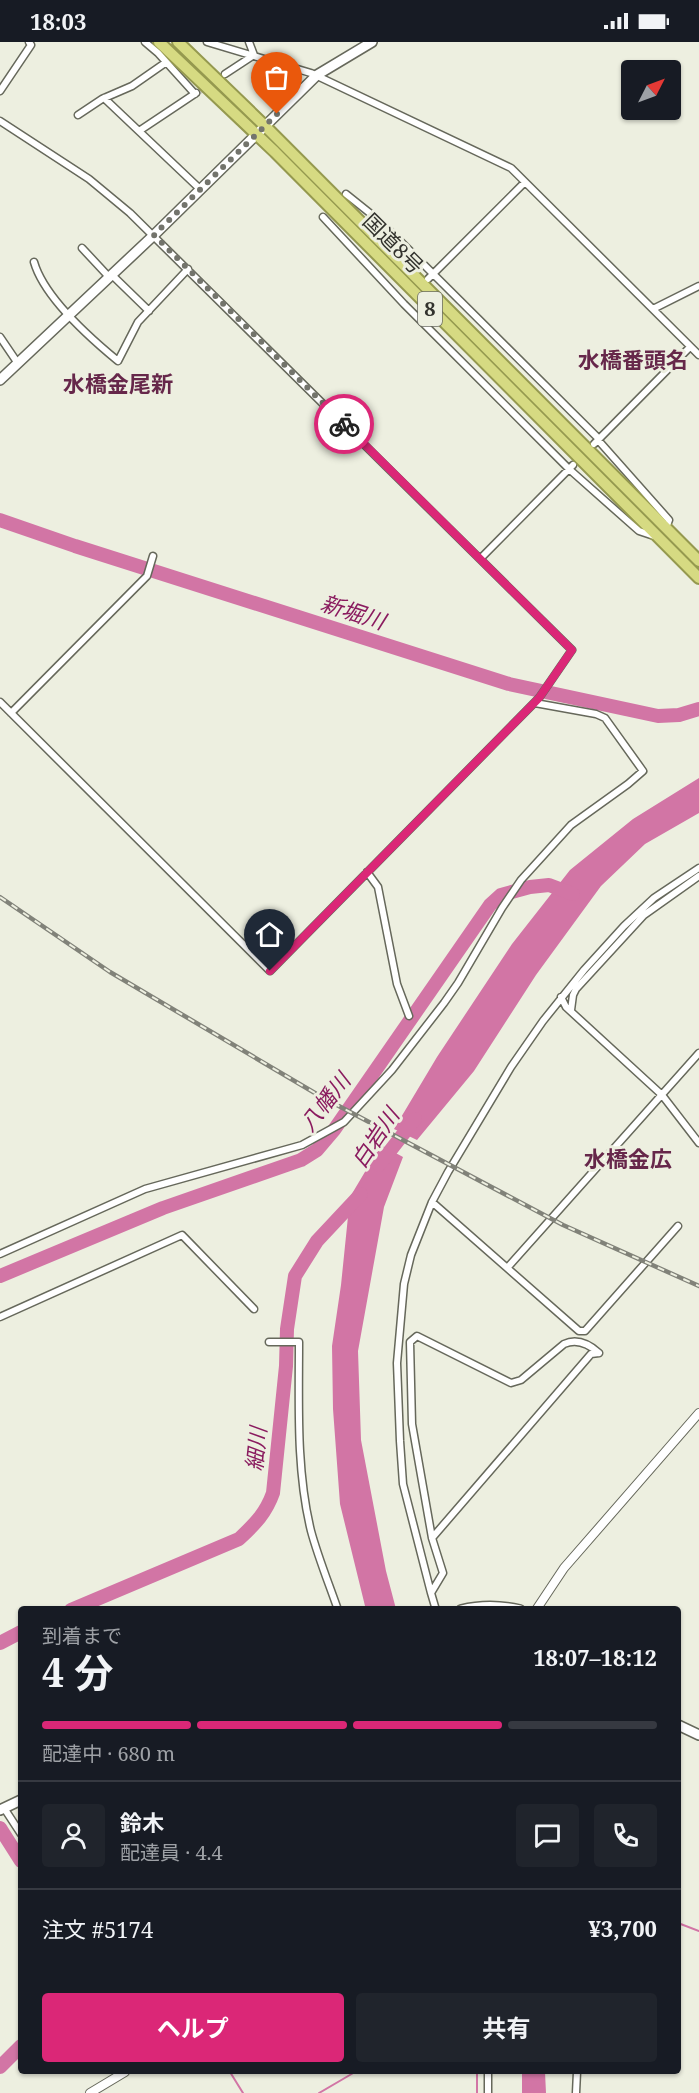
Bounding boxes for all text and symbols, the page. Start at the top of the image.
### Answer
text: 18:03 [30,6,86,36]
pin [251,52,302,114]
north arrow [621,60,681,120]
map controls [621,60,681,120]
icon: bag [260,61,293,94]
street label: 国道8号 [357,207,430,280]
road number: 8 [418,292,442,326]
district label: 水橋番頭名 [578,344,688,374]
district label: 水橋金尾新 [63,368,173,398]
courier [314,394,374,454]
icon: bike [328,408,361,441]
water label: 新堀川 [317,587,391,636]
pin [244,909,295,971]
icon: home [253,918,286,951]
water label: 八幡川 [292,1065,358,1137]
water label: 白岩川 [343,1100,406,1173]
district label: 水橋金広 [584,1143,672,1173]
water label: 細川 [238,1423,272,1472]
text: 到着まで [42,1622,122,1649]
text: 18:07–18:12 [533,1642,657,1672]
text: 4 分 [42,1645,113,1698]
text: 配達中 · 680 m [42,1740,175,1767]
button: person [42,1804,105,1867]
button: chat [516,1804,579,1867]
button: phone [594,1804,657,1867]
text: 鈴木 [120,1807,164,1837]
text: 配達員 · 4.4 [120,1839,223,1866]
text: ¥3,700 [588,1913,657,1943]
text: 注文 #5174 [42,1914,153,1944]
button: ヘルプ [42,1993,344,2062]
button: 共有 [356,1993,657,2062]

